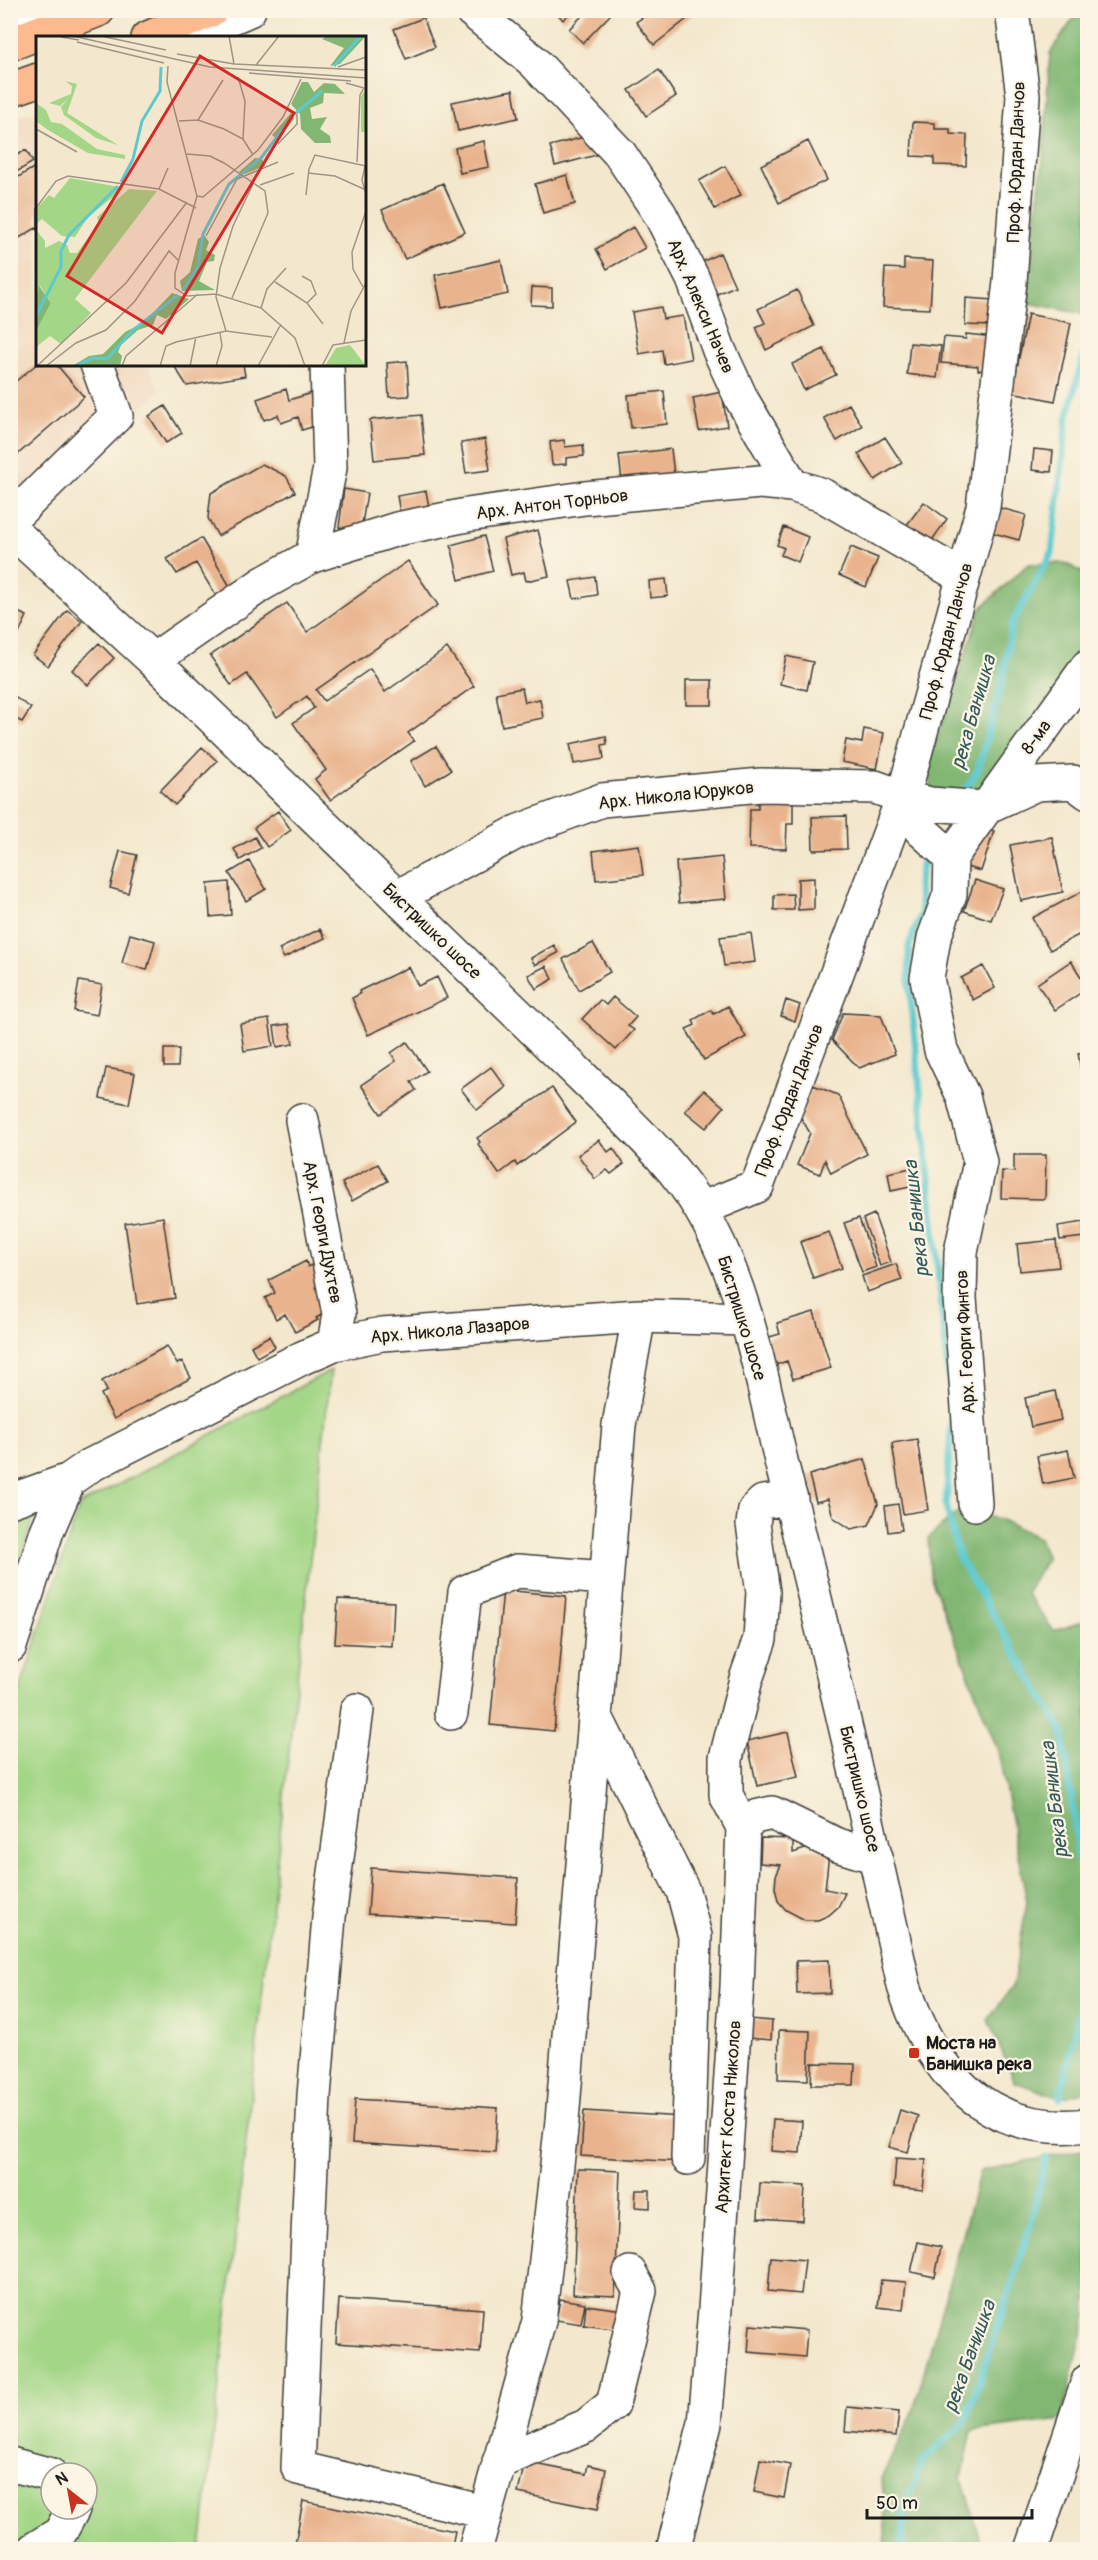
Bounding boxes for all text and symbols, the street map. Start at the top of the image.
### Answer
inset map [36,36,366,366]
street label: Проф. Юрдан Данчов [1002,81,1031,243]
street label: Арх. Алекси Начев [662,235,739,377]
street label: Арх. Антон Торньов [475,484,629,525]
street label: Проф. Юрдан Данчов [914,560,978,722]
water label: река Банишка [945,651,1002,772]
street label: 8-ма [1016,716,1057,759]
street label: Арх. Никола Юруков [597,776,755,815]
street label: Бистришко шосе [377,878,486,985]
street label: Проф. Юрдан Данчов [750,1021,829,1180]
water label: река Банишка [898,1158,935,1279]
street label: Арх. Георги Духтев [297,1159,348,1305]
street label: Бистришко шосе [712,1253,771,1383]
street label: Арх. Георги Фингов [950,1269,981,1415]
street label: Арх. Никола Лазаров [369,1312,531,1349]
street label: Бистришко шосе [834,1724,885,1855]
water label: река Банишка [1035,1739,1074,1860]
street label: Архитект Коста Николов [710,2020,747,2214]
place label: Моста на Банишка река [926,2032,1032,2076]
marker: Моста на Банишка река [907,2046,921,2060]
water label: река Банишка [938,2295,1002,2416]
north arrow [39,2461,99,2521]
text: N [52,2468,72,2490]
scale bar [867,2482,1032,2520]
text: 50 m [876,2492,918,2515]

